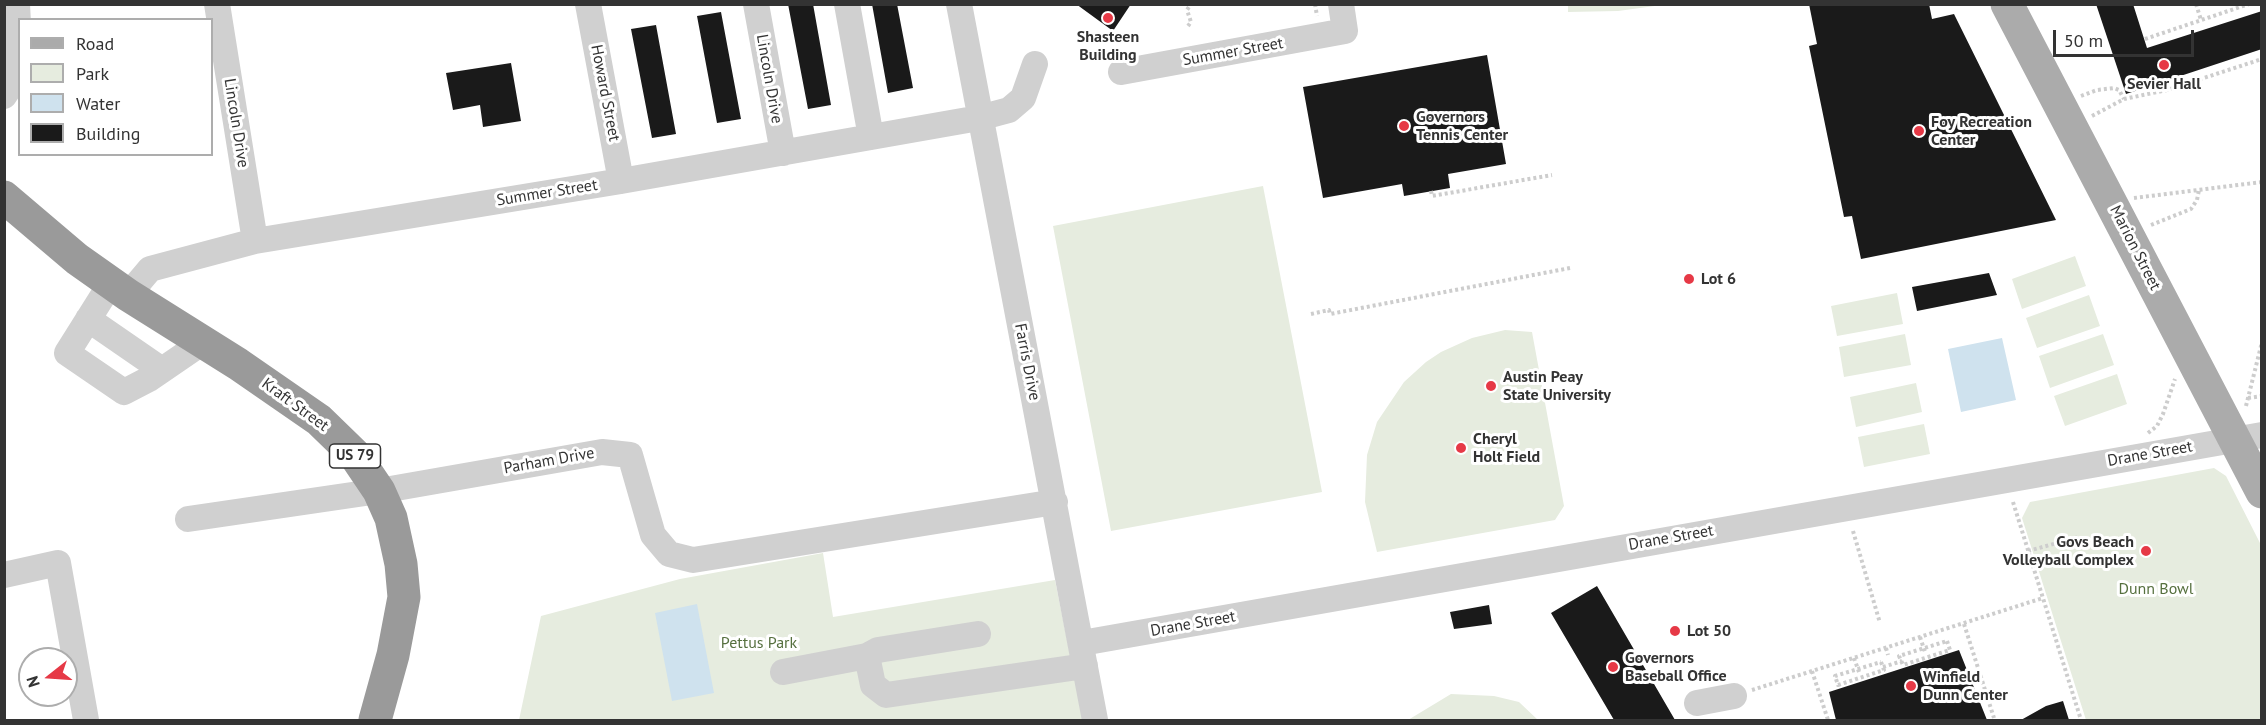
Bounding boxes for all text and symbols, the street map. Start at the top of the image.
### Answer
marker: Shasteen Building [1101,11,1115,25]
legend [18,18,213,156]
scale bar [2056,18,2197,56]
place label: Shasteen Building [1077,27,1139,65]
text: 50 m [2064,29,2103,52]
text: Road [76,32,114,55]
street label: Lincoln Drive [752,33,786,125]
street label: Summer Street [1181,34,1285,70]
street label: Howard Street [586,43,624,143]
marker: Sevier Hall [2157,58,2171,72]
text: Park [76,62,109,85]
place label: Sevier Hall [2127,74,2201,94]
street label: Lincoln Drive [219,77,253,169]
text: Water [76,92,120,115]
place label: Governors Tennis Center [1416,107,1508,145]
place label: Foy Recreation Center [1931,112,2032,150]
marker: Governors Tennis Center [1397,119,1411,133]
text: Building [76,122,140,145]
marker: Foy Recreation Center [1912,124,1926,138]
street label: Summer Street [495,176,599,210]
street label: Marion Street [2105,202,2165,294]
place label: Lot 6 [1701,269,1736,289]
marker: Lot 6 [1682,272,1696,286]
street label: Farris Drive [1010,322,1044,402]
place label: Austin Peay State University [1503,367,1611,405]
street label: Kraft Street [258,374,332,436]
marker: Austin Peay State University [1484,379,1498,393]
place label: Cheryl Holt Field [1473,429,1540,467]
street label: Drane Street [2106,437,2194,471]
marker: Cheryl Holt Field [1454,441,1468,455]
road number: US 79 [330,444,380,468]
street label: Parham Drive [502,444,596,478]
street label: Drane Street [1627,521,1715,555]
place label: Govs Beach Volleyball Complex [2003,532,2134,570]
marker: Govs Beach Volleyball Complex [2139,544,2153,558]
park label: Dunn Bowl [2118,579,2194,599]
street label: Drane Street [1149,607,1237,641]
place label: Lot 50 [1687,621,1731,641]
marker: Lot 50 [1668,624,1682,638]
park label: Pettus Park [721,633,797,653]
north arrow [18,647,78,707]
place label: Governors Baseball Office [1625,648,1727,686]
marker: Governors Baseball Office [1606,660,1620,674]
place label: Winfield Dunn Center [1923,667,2008,705]
text: N [22,674,44,690]
marker: Winfield Dunn Center [1904,679,1918,693]

